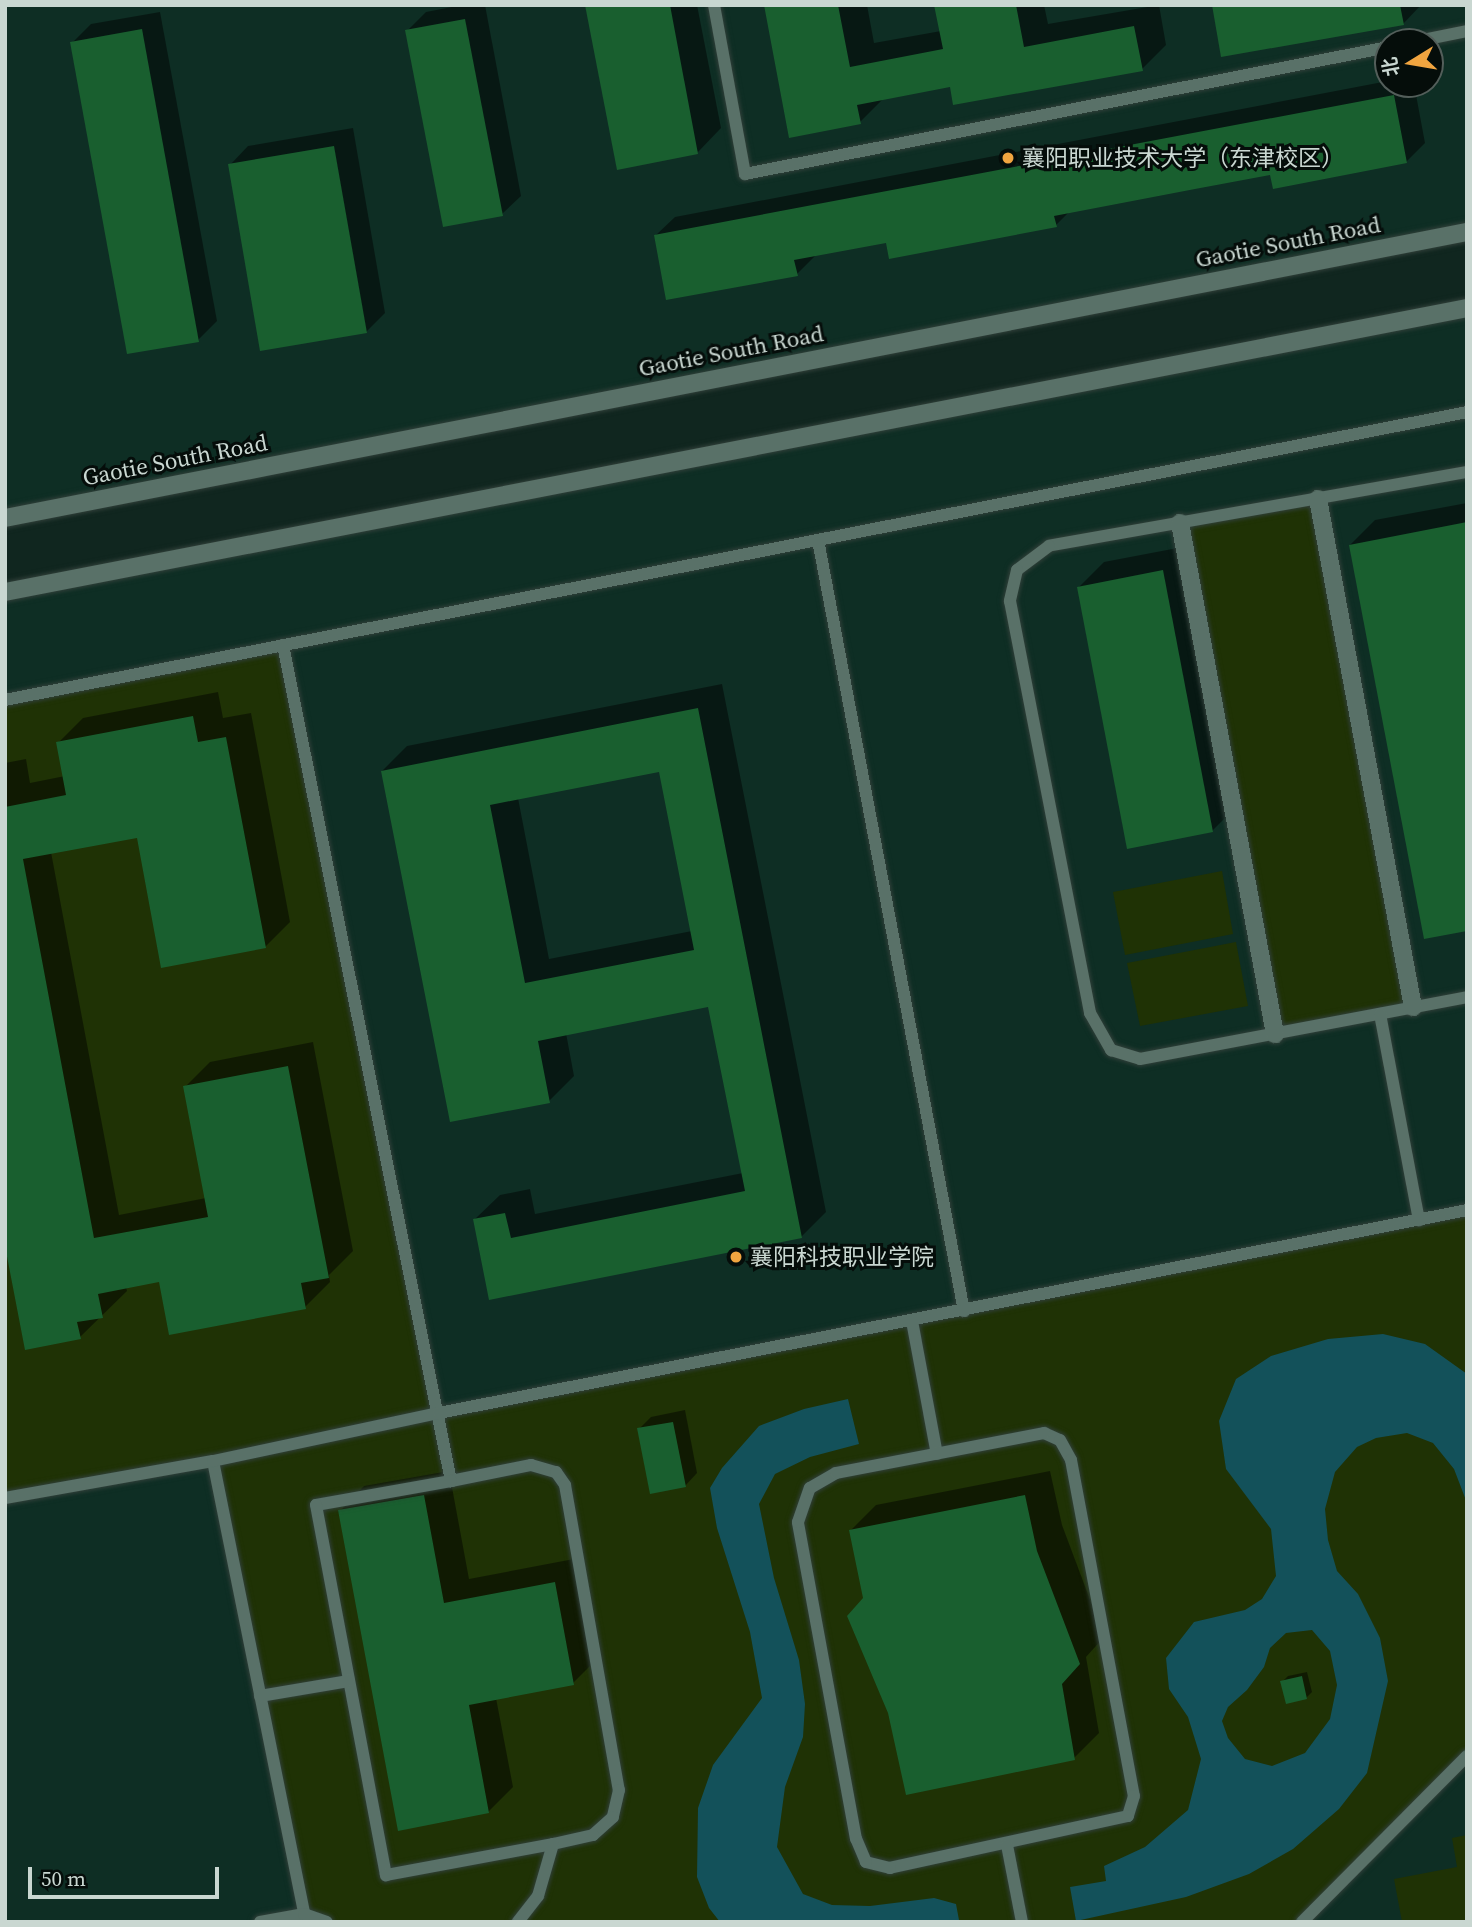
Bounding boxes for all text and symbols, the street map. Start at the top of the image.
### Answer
north arrow [1374,28,1444,98]
text: 北 [1376,55,1405,78]
place label: 襄阳职业技术大学（东津校区） [1022,144,1344,172]
marker: 襄阳职业技术大学（东津校区） [1000,150,1016,166]
street label: Gaotie South Road [1193,211,1383,273]
street label: Gaotie South Road [636,320,826,382]
street label: Gaotie South Road [80,429,270,491]
place label: 襄阳科技职业学院 [750,1243,934,1271]
marker: 襄阳科技职业学院 [728,1249,744,1265]
scale bar [32,1854,222,1898]
text: 50 m [41,1864,86,1893]

